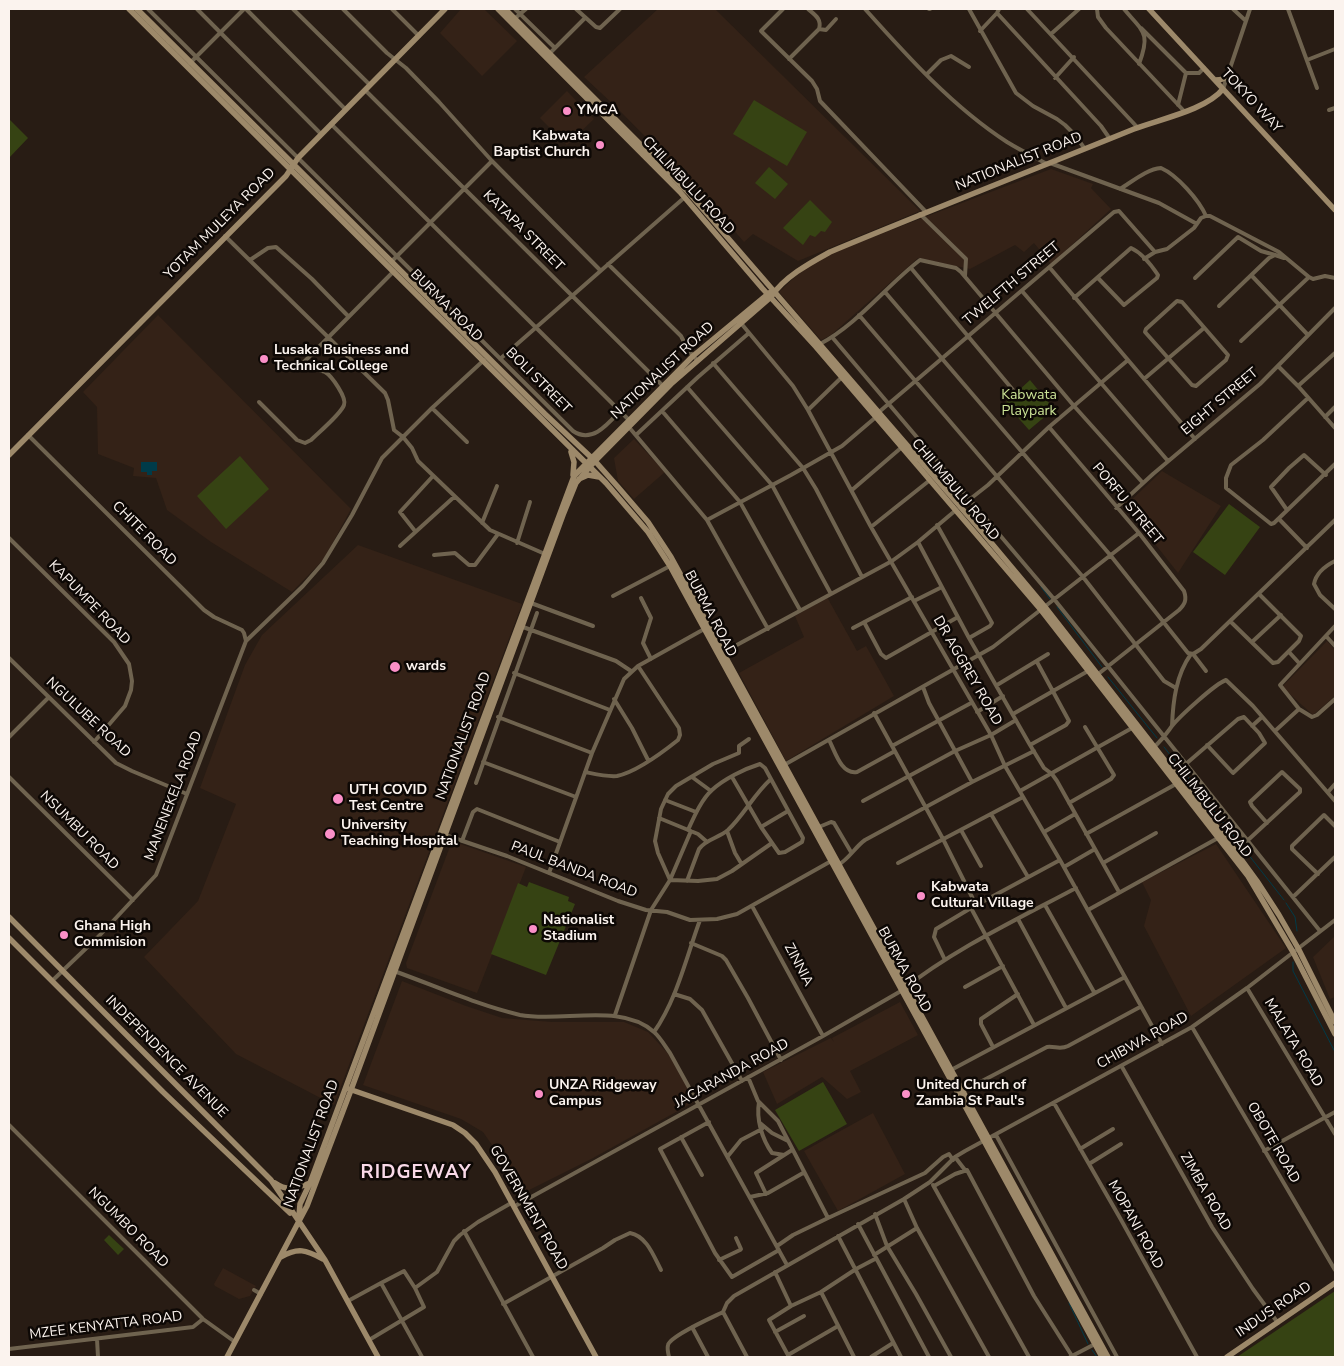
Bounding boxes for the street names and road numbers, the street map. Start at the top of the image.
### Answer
street label: TOKYO WAY [1217,66,1285,136]
street label: NATIONALIST ROAD [953,129,1085,195]
street label: CHILIMBULU ROAD [638,133,738,239]
street label: YOTAM MULEYA ROAD [161,165,279,283]
street label: KATAPA STREET [479,187,567,275]
street label: TWELFTH STREET [960,239,1064,329]
street label: BURMA ROAD [406,266,486,346]
street label: NATIONALIST ROAD [608,319,718,423]
street label: BOLI STREET [502,345,574,417]
street label: EIGHT STREET [1178,365,1262,439]
street label: CHILIMBULU ROAD [907,436,1003,544]
street label: PORFU STREET [1088,460,1166,548]
street label: CHITE ROAD [108,498,180,570]
street label: KAPUMPE ROAD [45,557,133,649]
street label: BURMA ROAD [680,568,740,660]
street label: DR AGGREY ROAD [929,613,1005,729]
street label: NATIONALIST ROAD [433,670,495,802]
street label: NGULUBE ROAD [42,674,134,762]
street label: MANENEKELA ROAD [141,729,207,863]
street label: CHILIMBULU ROAD [1163,750,1255,862]
street label: NSUMBU ROAD [36,788,122,874]
street label: PAUL BANDA ROAD [509,838,639,902]
street label: BURMA ROAD [874,924,934,1016]
street label: ZINNIA [780,941,816,989]
street label: INDEPENDENCE AVENUE [101,992,231,1122]
street label: MALATA ROAD [1260,996,1326,1090]
street label: CHIBWA ROAD [1094,1009,1192,1073]
street label: JACARANDA ROAD [672,1036,792,1112]
street label: NATIONALIST ROAD [281,1078,343,1210]
street label: OBOTE ROAD [1243,1099,1303,1187]
street label: GOVERNMENT ROAD [485,1143,571,1273]
street label: ZIMBA ROAD [1176,1150,1234,1234]
street label: MOPANI ROAD [1104,1178,1166,1272]
street label: NGUMBO ROAD [84,1184,172,1272]
street label: INDUS ROAD [1233,1279,1315,1341]
street label: MZEE KENYATTA ROAD [28,1308,184,1344]

